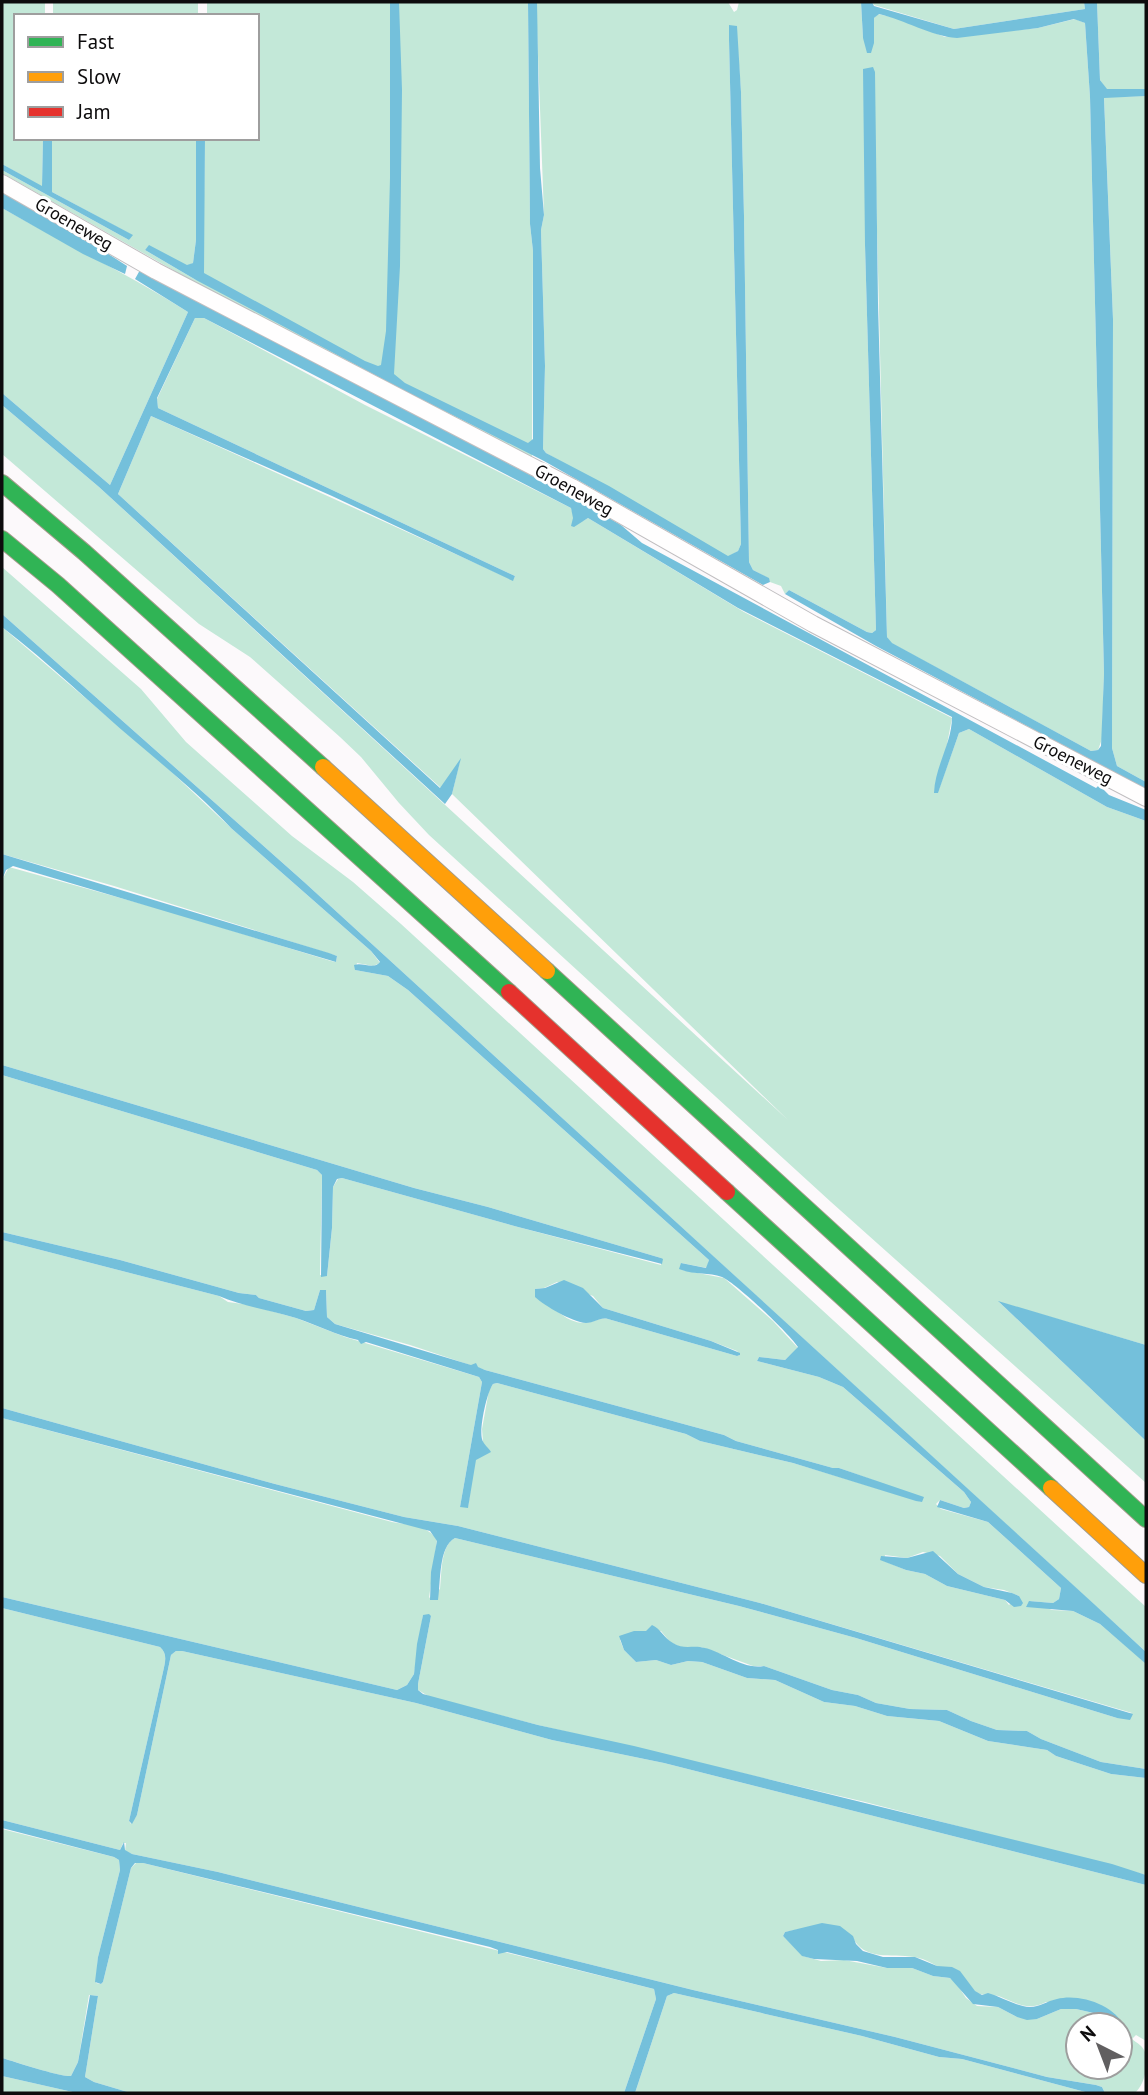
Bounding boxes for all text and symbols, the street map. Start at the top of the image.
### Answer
legend [14,14,259,140]
text: Fast [77,28,114,55]
text: Slow [77,63,121,90]
text: Jam [76,98,111,125]
street label: Groeneweg [31,192,117,255]
street label: Groeneweg [531,459,618,521]
street label: Groeneweg [1030,730,1117,789]
north arrow [1064,2011,1134,2081]
text: N [1075,2020,1100,2046]

